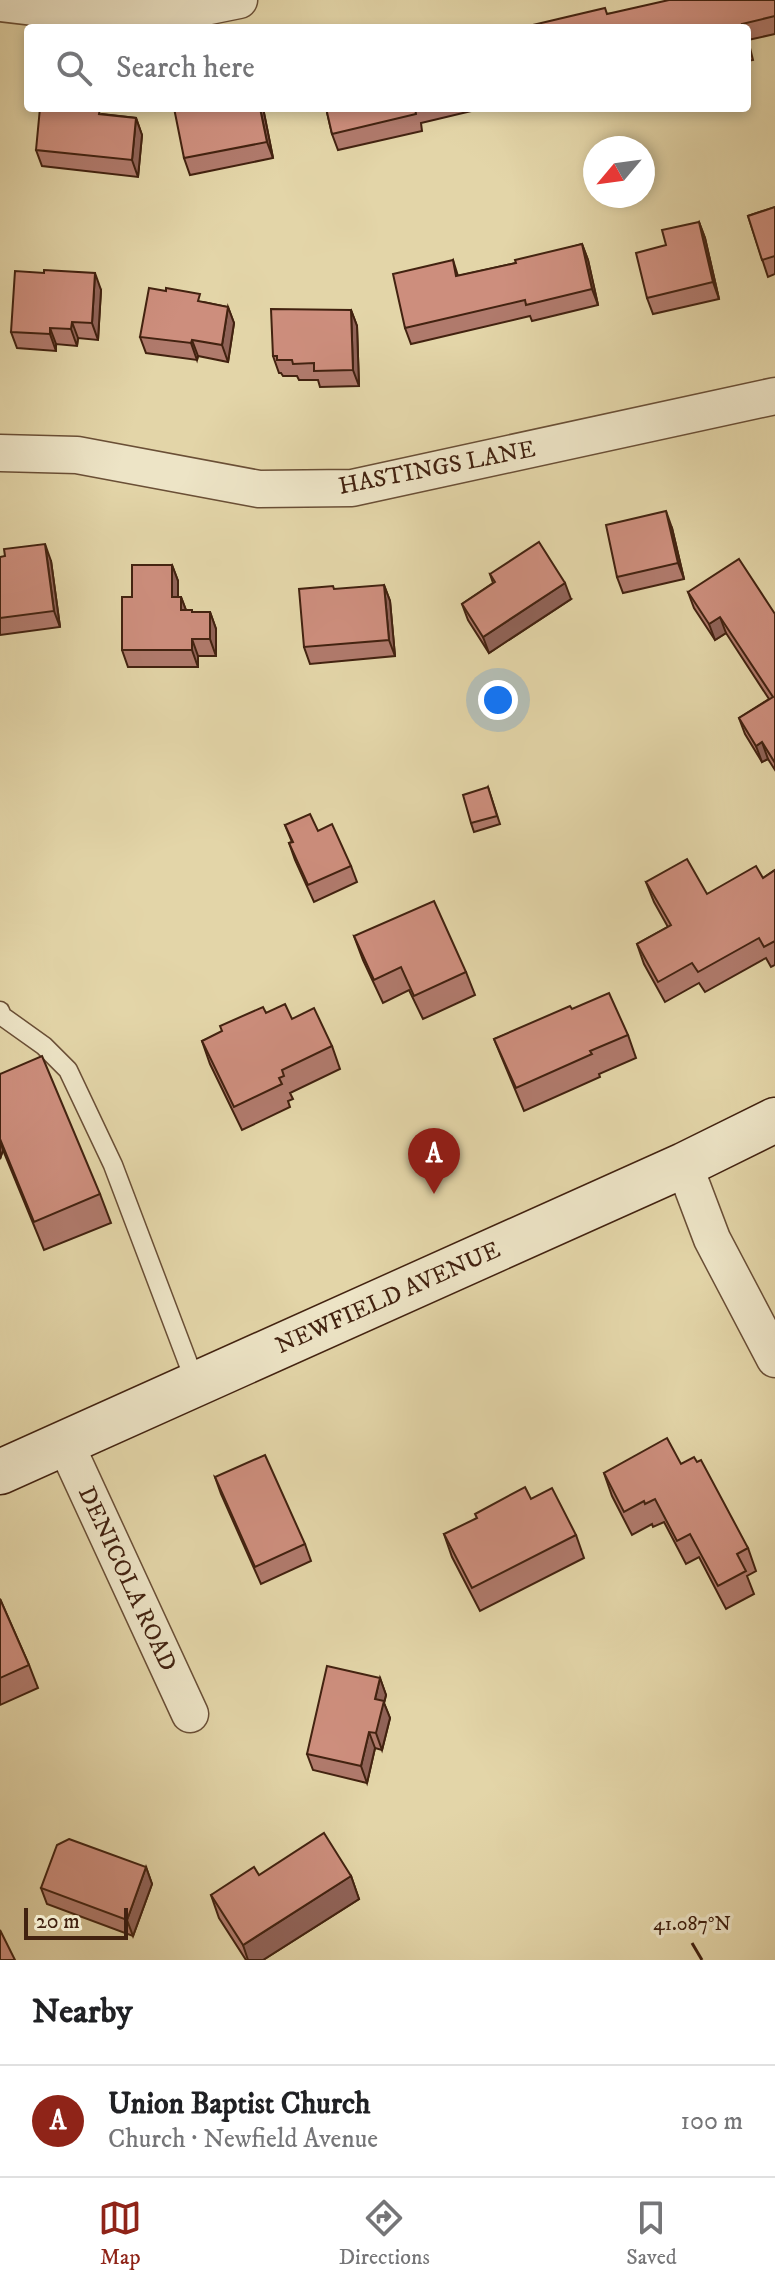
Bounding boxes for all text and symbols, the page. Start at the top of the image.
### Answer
search box [24,24,751,112]
icon: search [52,46,96,90]
text: Search here [116,50,255,87]
north arrow [583,136,655,208]
street label: HASTINGS LANE [336,434,538,502]
your location [478,680,518,720]
pin: A [408,1128,460,1194]
street label: NEWFIELD AVENUE [271,1235,505,1361]
street label: DENICOLA ROAD [71,1482,183,1676]
scale bar [24,1904,128,1940]
text: 20 m [36,1908,80,1935]
text: 41.087°N [653,1912,731,1937]
text: Nearby [32,1991,133,2033]
text: Union Baptist Church [108,2086,371,2123]
text: A [50,2105,66,2138]
text: 100 m [680,2105,743,2138]
text: Church · Newfield Avenue [108,2123,378,2156]
tab: Map [98,2196,142,2271]
tab: Directions [339,2196,430,2271]
tab: Saved [626,2196,677,2271]

